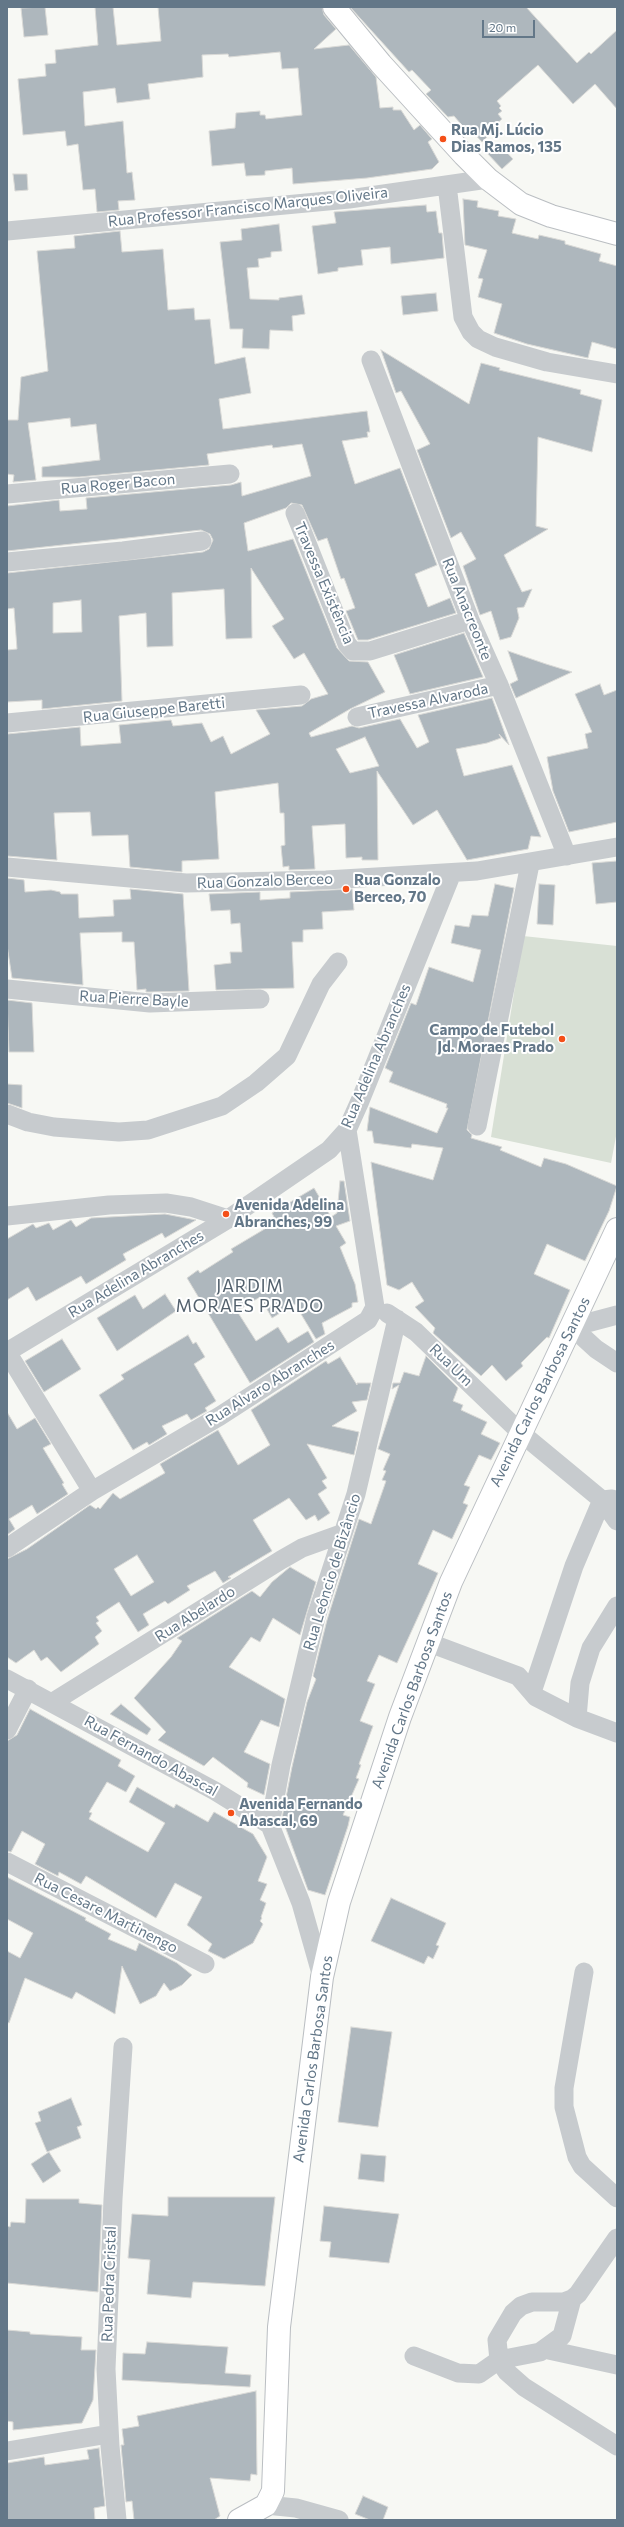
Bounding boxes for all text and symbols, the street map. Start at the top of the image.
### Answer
scale bar [484,12,537,38]
text: 20 m [489,20,516,34]
place label: Rua Mj. Lúcio Dias Ramos, 135 [451,121,562,156]
marker: Rua Mj. Lúcio Dias Ramos, 135 [438,134,448,144]
street label: Rua Professor Francisco Marques Oliveira [107,183,389,231]
street label: Rua Roger Bacon [60,470,176,498]
street label: Travessa Existência [290,519,358,647]
street label: Rua Anacreonte [438,555,496,663]
street label: Travessa Alvaroda [366,679,490,723]
street label: Rua Giuseppe Baretti [82,694,226,726]
street label: Rua Gonzalo Berceo [197,870,333,892]
place label: Rua Gonzalo Berceo, 70 [354,871,441,906]
marker: Rua Gonzalo Berceo, 70 [341,884,351,894]
street label: Rua Adelina Abranches [337,981,415,1131]
street label: Rua Pierre Bayle [79,987,189,1011]
place label: Campo de Futebol Jd. Moraes Prado [429,1021,554,1056]
marker: Campo de Futebol Jd. Moraes Prado [557,1034,567,1044]
place label: Avenida Adelina Abranches, 99 [234,1196,344,1231]
marker: Avenida Adelina Abranches, 99 [221,1209,231,1219]
street label: Rua Adelina Abranches [65,1226,207,1322]
district label: JARDIM MORAES PRADO [176,1276,324,1316]
street label: Avenida Carlos Barbosa Santos [486,1294,594,1490]
street label: Rua Alvaro Abranches [202,1336,338,1430]
street label: Rua Um [426,1340,476,1390]
street label: Rua Leôncio de Bizâncio [300,1491,364,1653]
street label: Rua Abelardo [152,1582,238,1646]
street label: Avenida Carlos Barbosa Santos [368,1589,456,1791]
street label: Rua Fernando Abascal [81,1712,221,1800]
place label: Avenida Fernando Abascal, 69 [239,1795,363,1830]
marker: Avenida Fernando Abascal, 69 [226,1808,236,1818]
street label: Rua Cesare Martinengo [31,1869,181,1957]
street label: Avenida Carlos Barbosa Santos [290,1954,336,2164]
street label: Rua Pedra Cristal [98,2226,120,2342]

